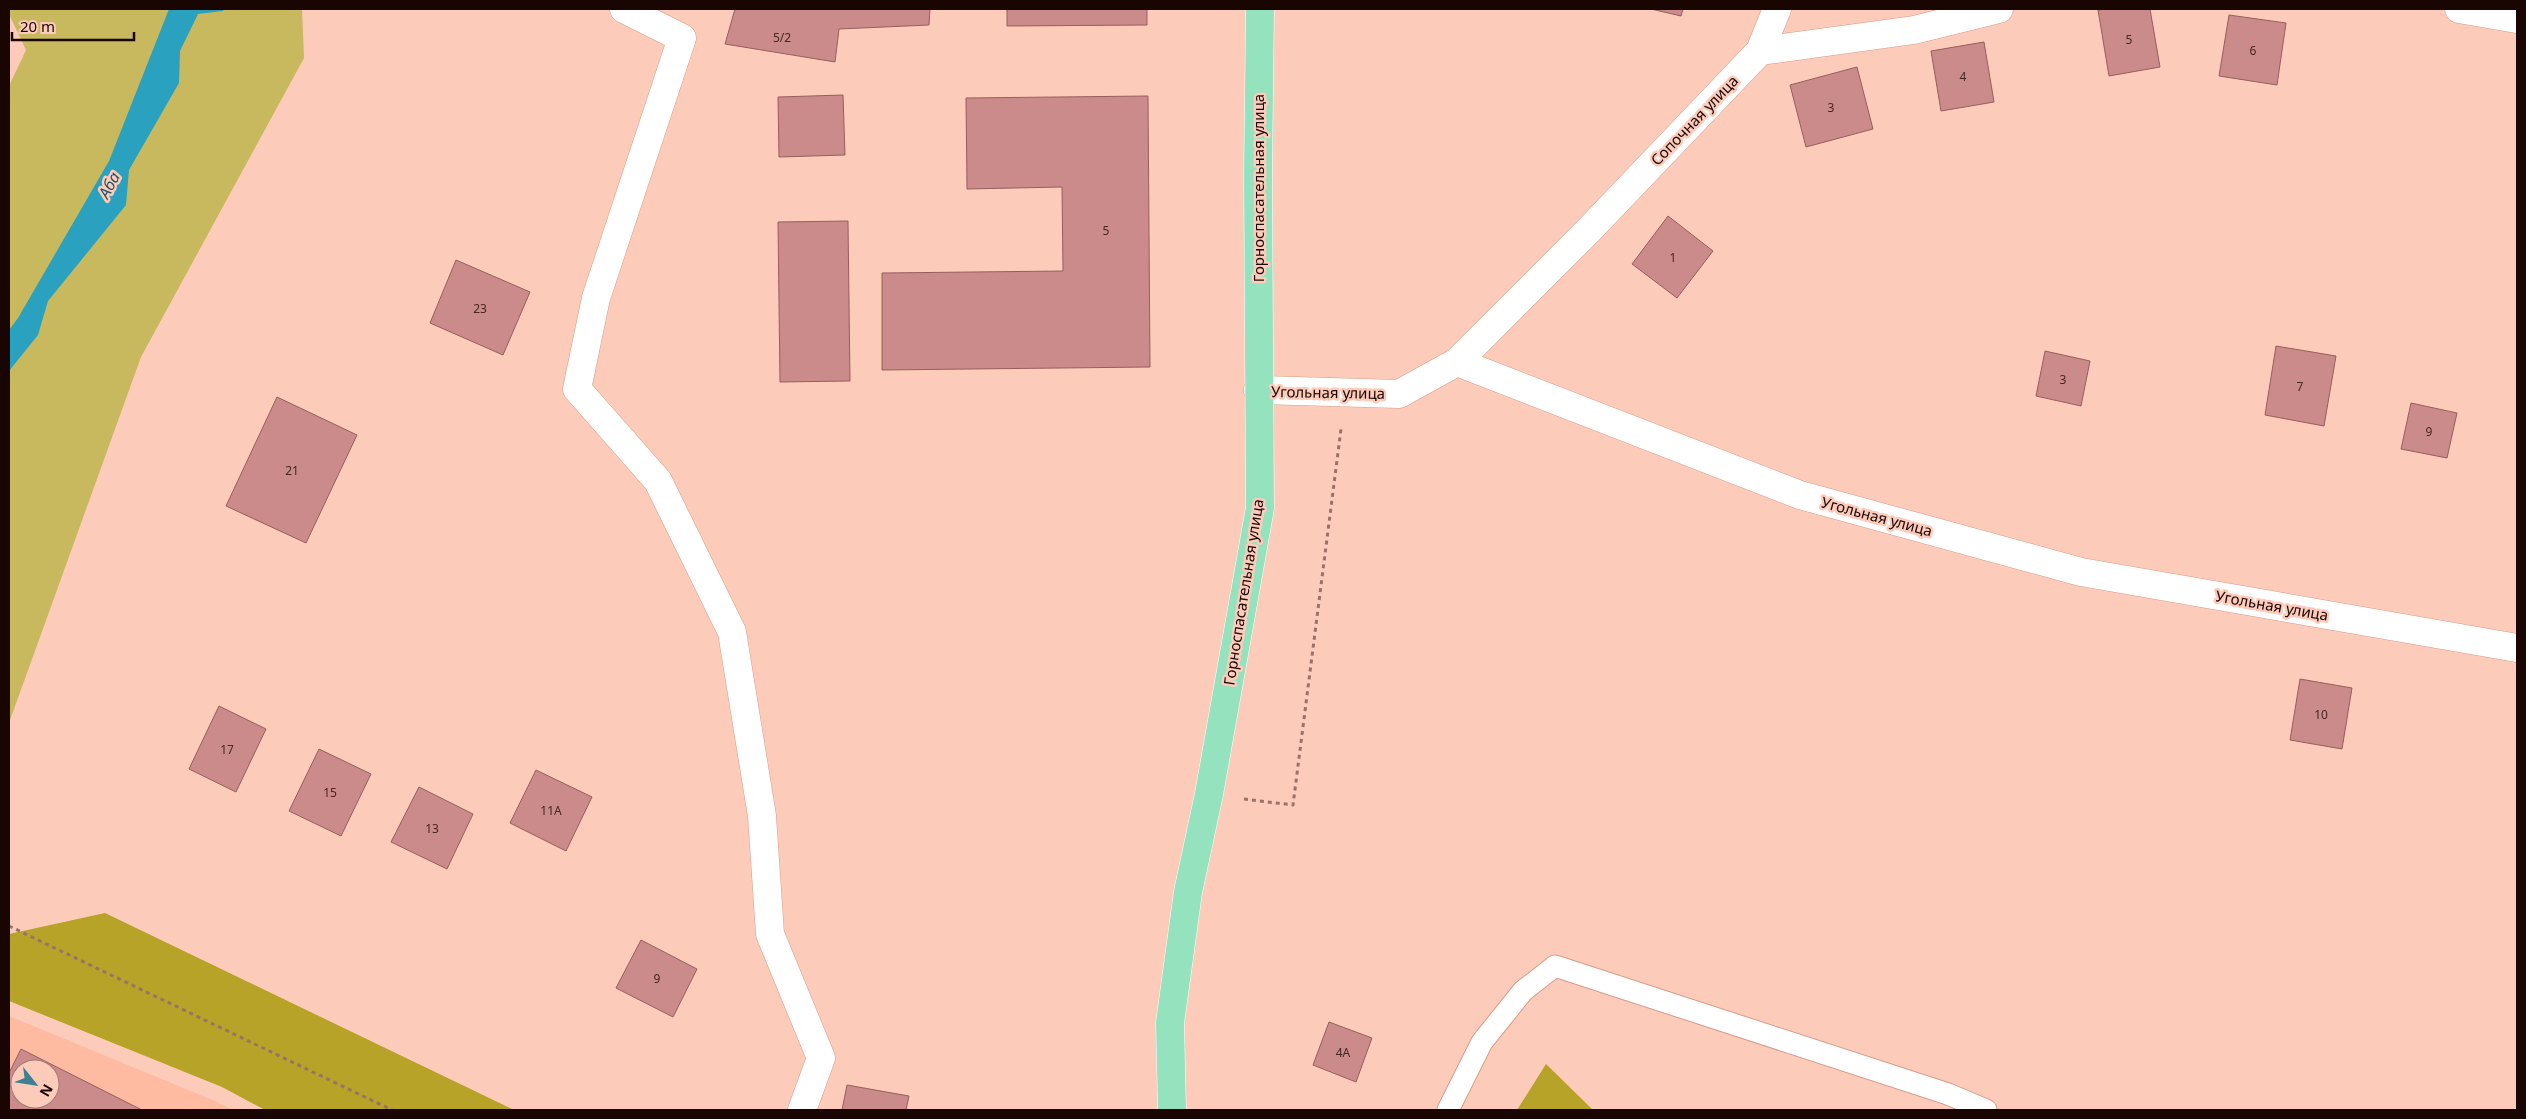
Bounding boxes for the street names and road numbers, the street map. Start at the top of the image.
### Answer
street label: Сопочная улица [1646,71,1742,169]
street label: Горноспасательная улица [1248,94,1268,282]
street label: Угольная улица [1271,381,1385,403]
street label: Угольная улица [1819,492,1935,540]
street label: Горноспасательная улица [1218,497,1268,687]
street label: Угольная улица [2214,585,2330,625]

